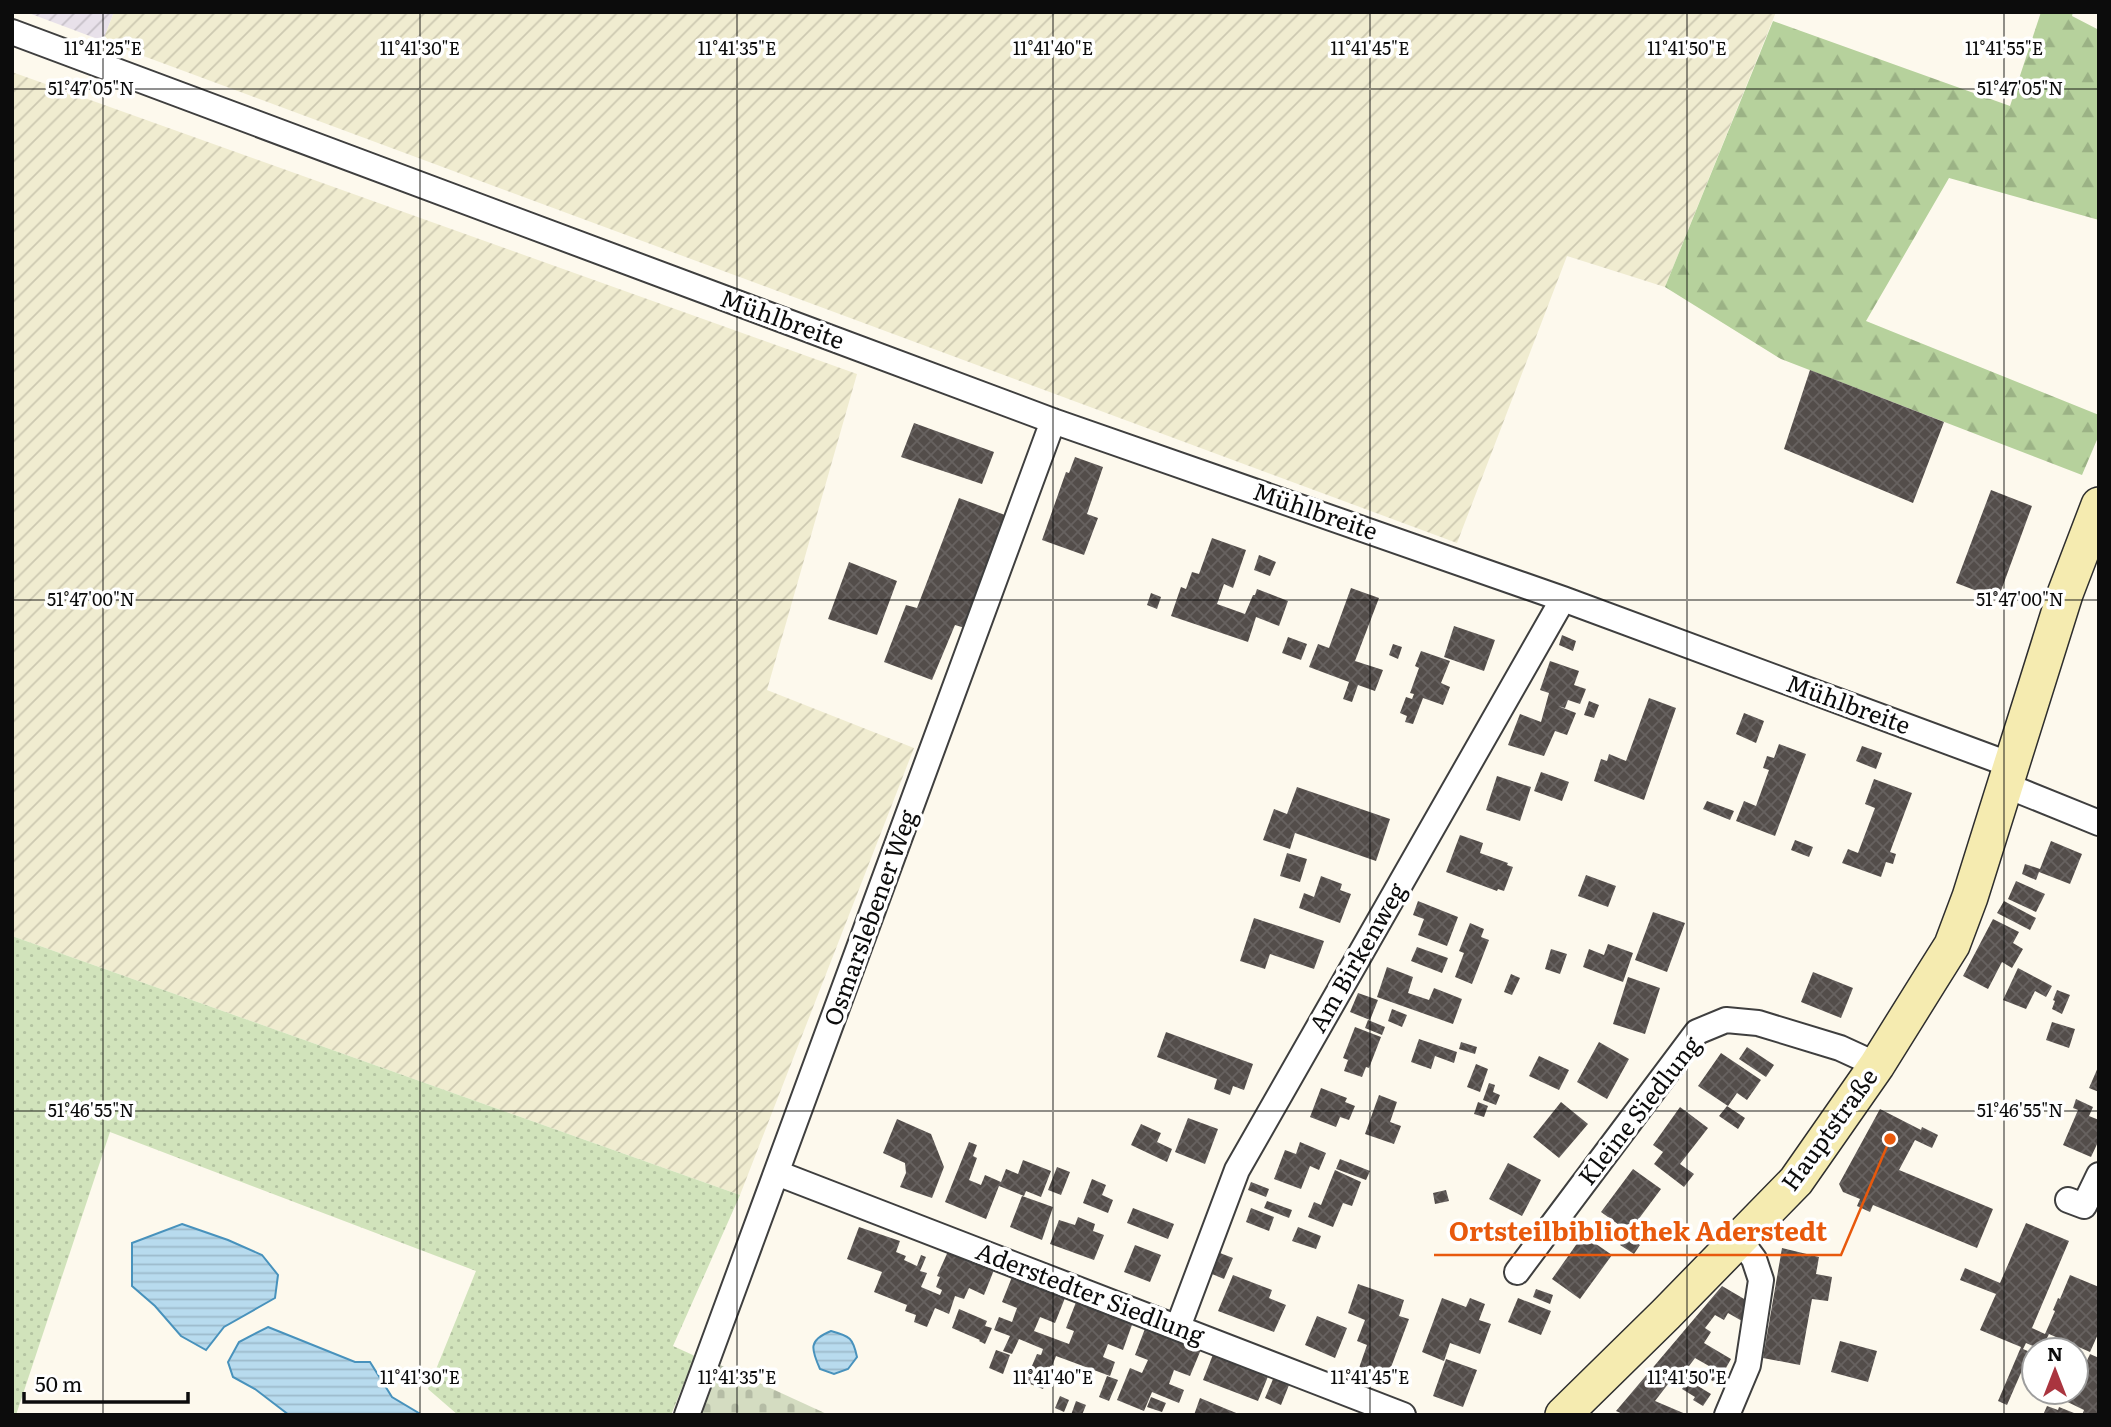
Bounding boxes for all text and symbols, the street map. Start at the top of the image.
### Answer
text: 11°41'25"E [64,34,142,61]
text: 11°41'30"E [380,34,460,61]
text: 11°41'35"E [698,34,776,61]
text: 11°41'40"E [1013,34,1093,61]
text: 11°41'45"E [1331,34,1409,61]
text: 11°41'50"E [1647,34,1727,61]
text: 11°41'55"E [1965,34,2043,61]
text: 51°47'05"N [48,74,134,101]
text: 51°47'05"N [1977,74,2063,101]
street label: Mühlbreite [716,279,850,356]
street label: Mühlbreite [1249,472,1383,547]
text: 51°47'00"N [47,585,135,612]
text: 51°47'00"N [1976,585,2064,612]
street label: Mühlbreite [1782,664,1916,741]
street label: Osmarslebener Weg [813,804,924,1030]
street label: Am Birkenweg [1299,875,1413,1038]
street label: Kleine Siedlung [1569,1027,1708,1192]
street label: Hauptstraße [1771,1060,1884,1197]
text: 51°46'55"N [48,1096,134,1123]
text: 51°46'55"N [1977,1096,2063,1123]
callout: Ortsteilbibliothek Aderstedt [1434,1208,1841,1255]
text: Ortsteilbibliothek Aderstedt [1449,1210,1828,1249]
street label: Aderstedter Siedlung [972,1232,1211,1352]
north arrow [2020,1336,2090,1406]
text: N [2047,1339,2063,1367]
scale bar [24,1360,189,1404]
text: 11°41'30"E [380,1363,460,1390]
text: 11°41'35"E [698,1363,776,1390]
text: 11°41'40"E [1013,1363,1093,1390]
text: 11°41'45"E [1331,1363,1409,1390]
text: 11°41'50"E [1647,1363,1727,1390]
text: 50 m [35,1367,82,1398]

